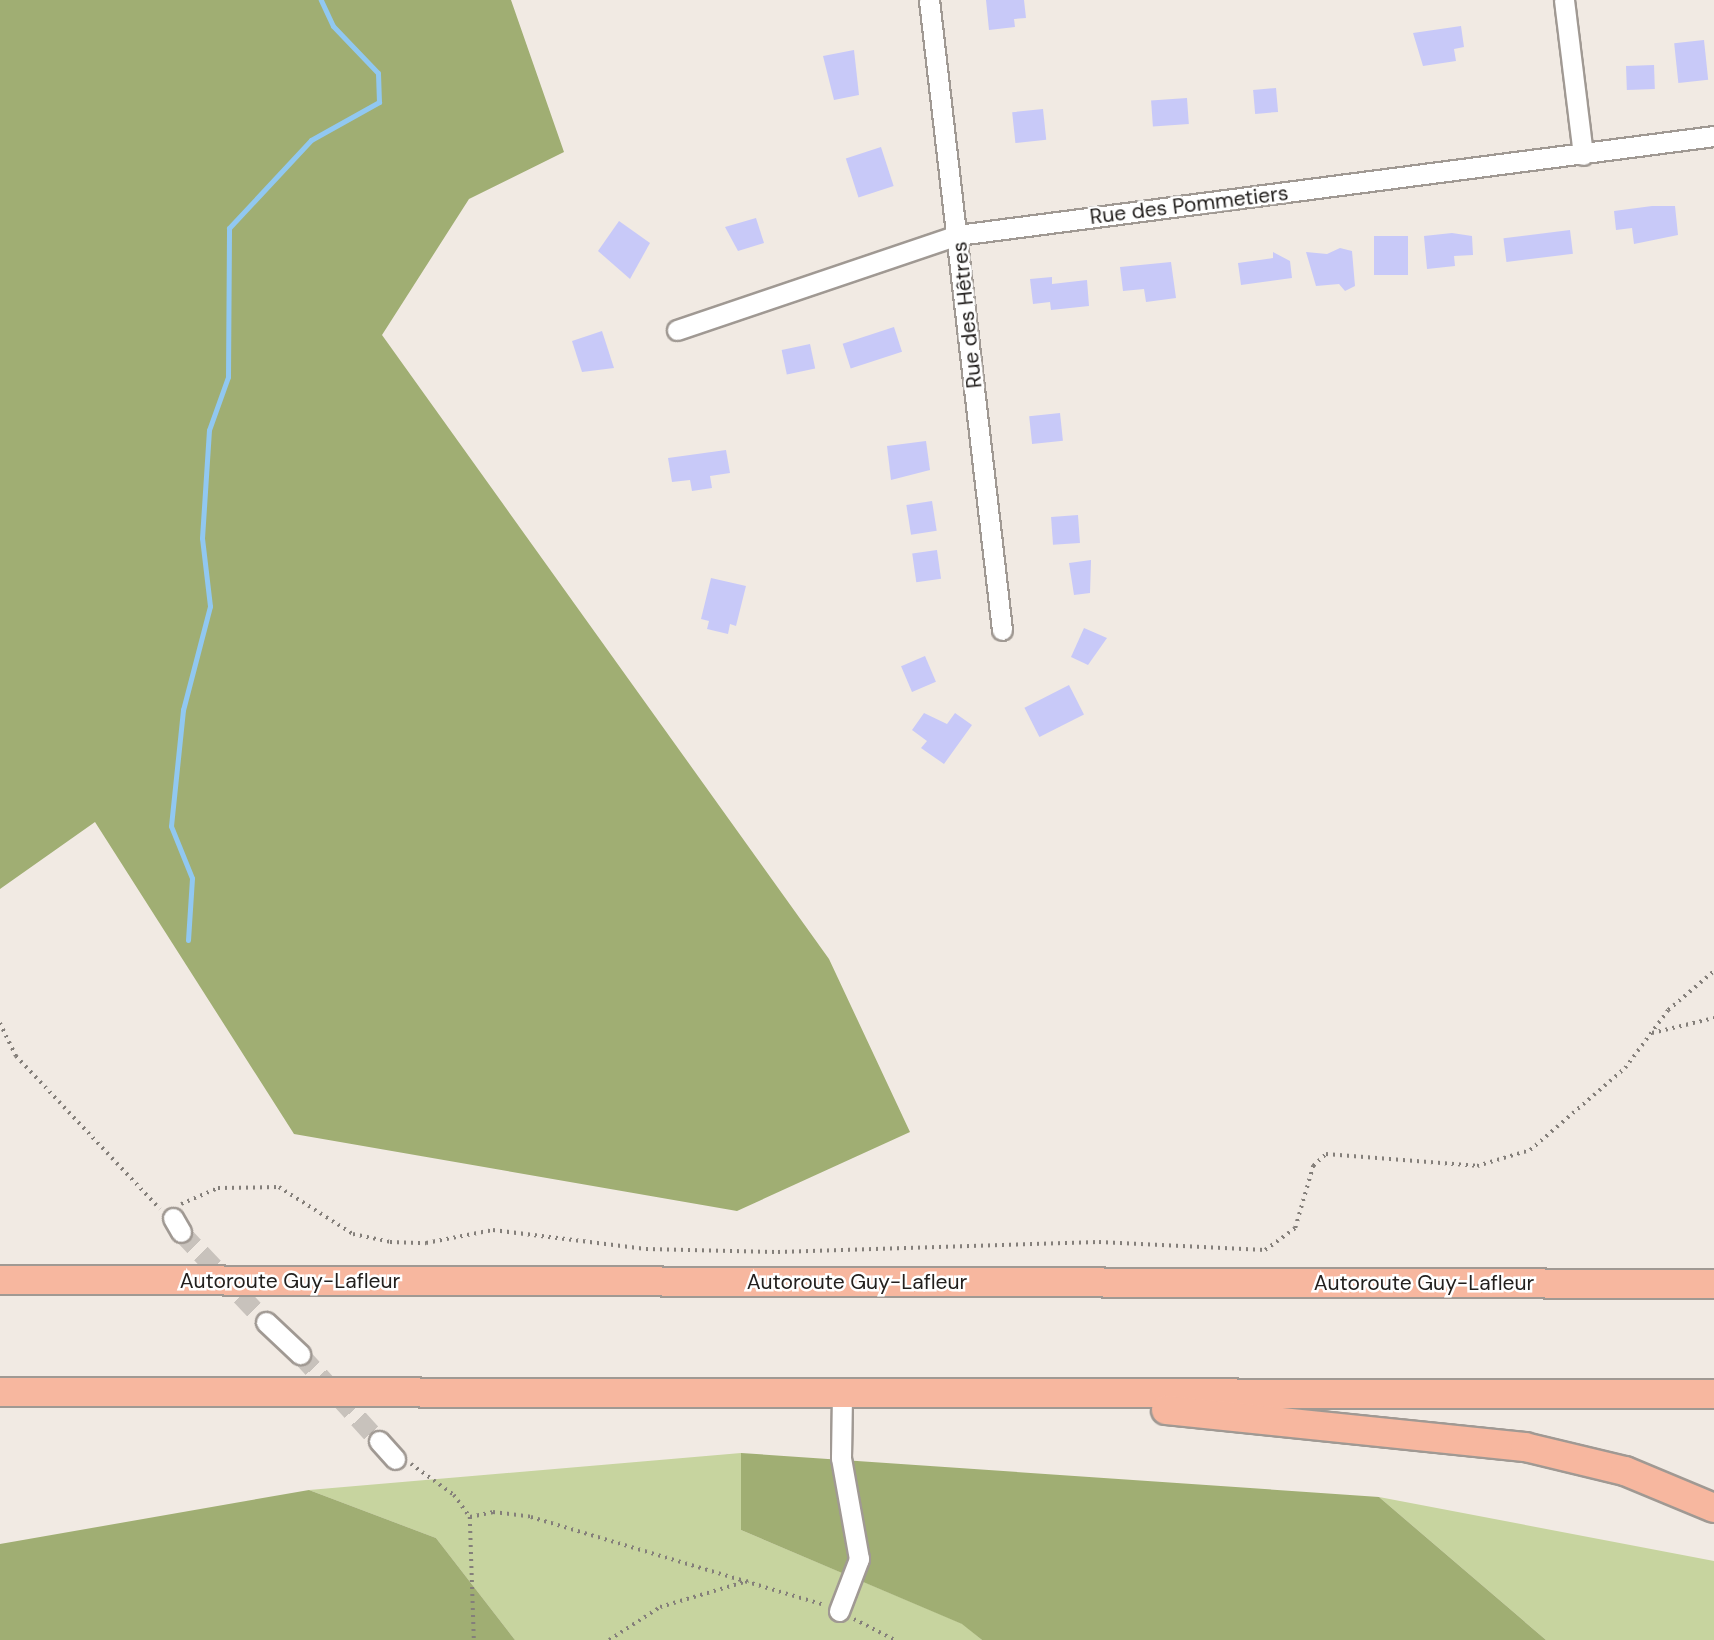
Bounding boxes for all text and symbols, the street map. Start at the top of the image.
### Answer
street label: Rue des Pommetiers [1088,180,1290,230]
street label: Rue des Hêtres [947,240,987,390]
street label: Autoroute Guy-Lafleur [180,1268,400,1294]
street label: Autoroute Guy-Lafleur [747,1269,967,1295]
street label: Autoroute Guy-Lafleur [1314,1270,1534,1296]

